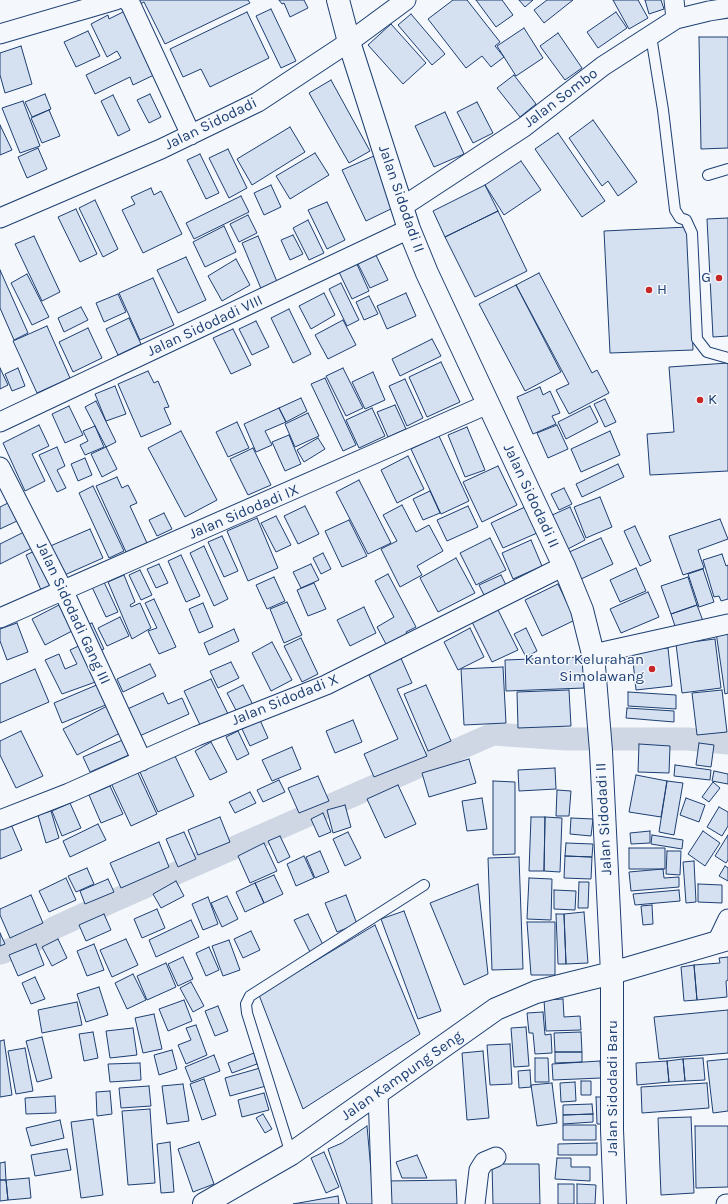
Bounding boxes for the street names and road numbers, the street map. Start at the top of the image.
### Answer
street label: Jalan Sombo [521,64,601,132]
street label: Jalan Sidodadi [162,94,260,154]
street label: Jalan Sidodadi II [374,143,428,255]
street label: Jalan Sidodadi VIII [145,291,265,361]
street label: Jalan Sidodadi II [499,441,563,551]
street label: Jalan Sidodadi IX [186,481,302,543]
street label: Jalan Sidodadi Gang III [32,539,114,687]
street label: Jalan Sidodadi X [229,670,341,730]
street label: Jalan Sidodadi II [592,762,616,876]
street label: Jalan Sidodadi Baru [604,1020,622,1156]
street label: Jalan Kampung Seng [338,1027,466,1125]

